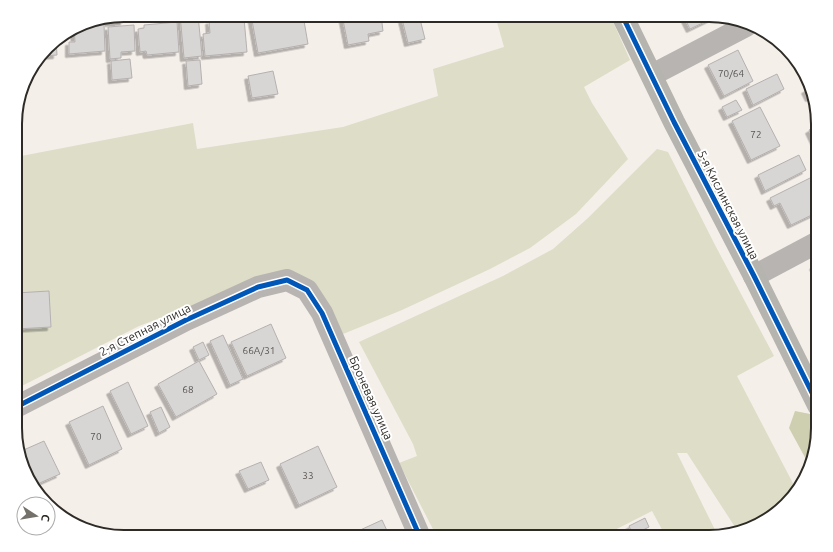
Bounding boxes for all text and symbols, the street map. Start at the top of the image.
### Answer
house number: 70/64 [718,68,744,79]
house number: 72 [750,129,762,140]
street label: 5-я Кислинская улица [695,148,762,262]
street label: 2-я Степная улица [97,301,193,358]
house number: 66А/31 [243,345,275,356]
street label: Броневая улица [347,354,396,442]
house number: 68 [182,384,194,395]
house number: 70 [90,431,102,442]
house number: 33 [302,470,314,481]
north arrow [16,496,56,536]
text: С [39,513,52,523]

